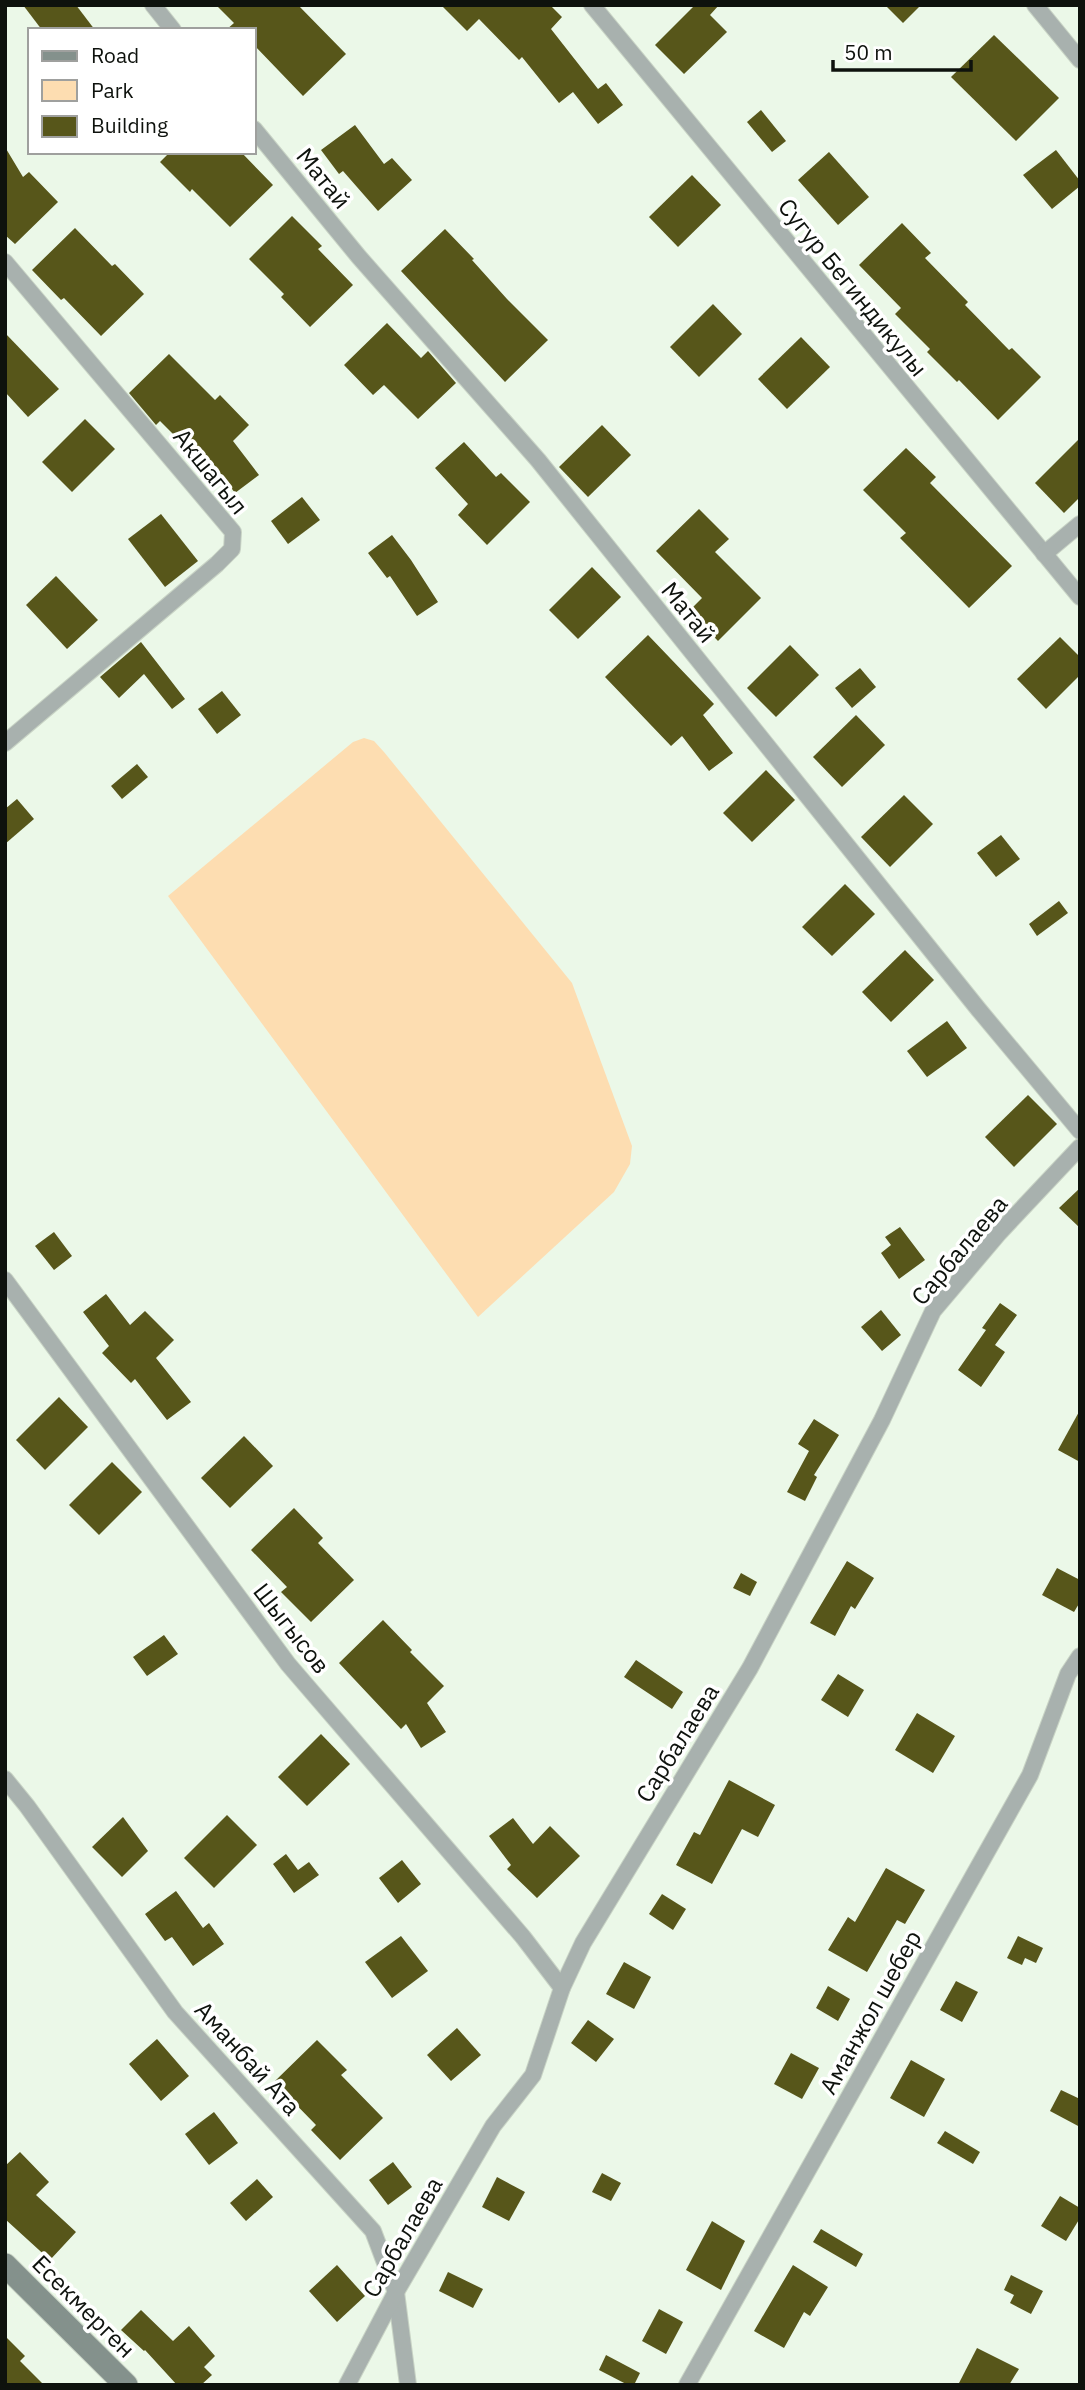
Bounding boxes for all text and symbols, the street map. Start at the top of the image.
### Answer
legend [28,28,256,154]
scale bar [833,28,971,72]
text: 50 m [844,38,893,66]
text: Road [91,41,139,69]
text: Park [91,76,134,104]
text: Building [91,111,168,139]
street label: Матай [290,141,358,215]
street label: Сугур Бегиндикулы [771,191,935,383]
street label: Акшагыл [166,421,256,521]
street label: Матай [655,575,723,649]
street label: Сарбалаева [904,1188,1014,1312]
street label: Шыгысов [246,1576,338,1680]
street label: Сарбалаева [628,1678,726,1808]
street label: Аманжол шебер [812,1924,928,2100]
street label: Аманбай Ата [188,1994,308,2122]
street label: Сарбалаева [355,2171,449,2303]
street label: Eсекмерген [26,2248,142,2364]

